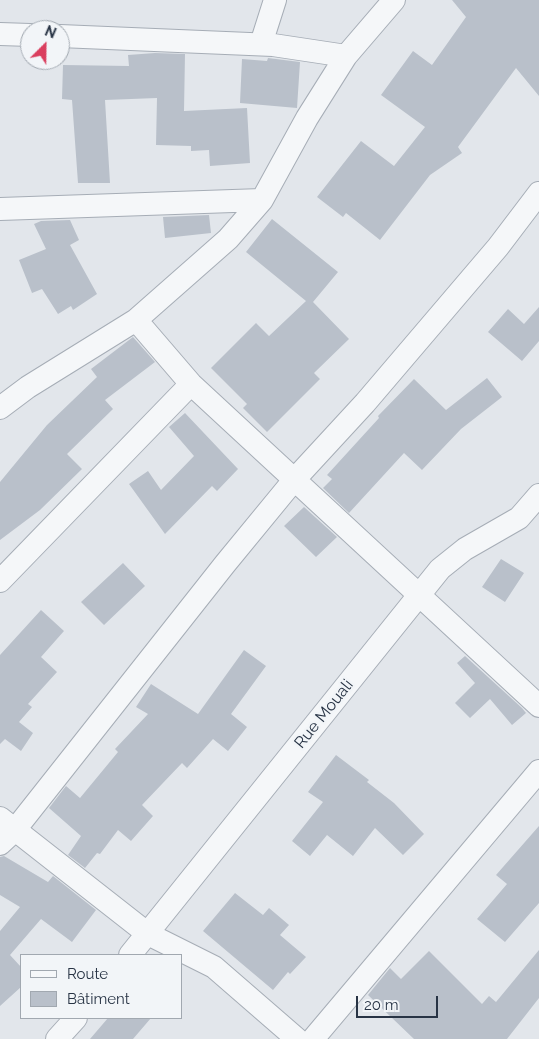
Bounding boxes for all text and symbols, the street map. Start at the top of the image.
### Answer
north arrow [20,20,70,70]
text: N [42,23,59,42]
street label: Rue Mouali [290,676,358,752]
legend [20,954,182,1019]
text: Route [67,965,108,983]
scale bar [359,986,442,1018]
text: Bâtiment [67,990,130,1008]
text: 20 m [364,996,399,1014]

